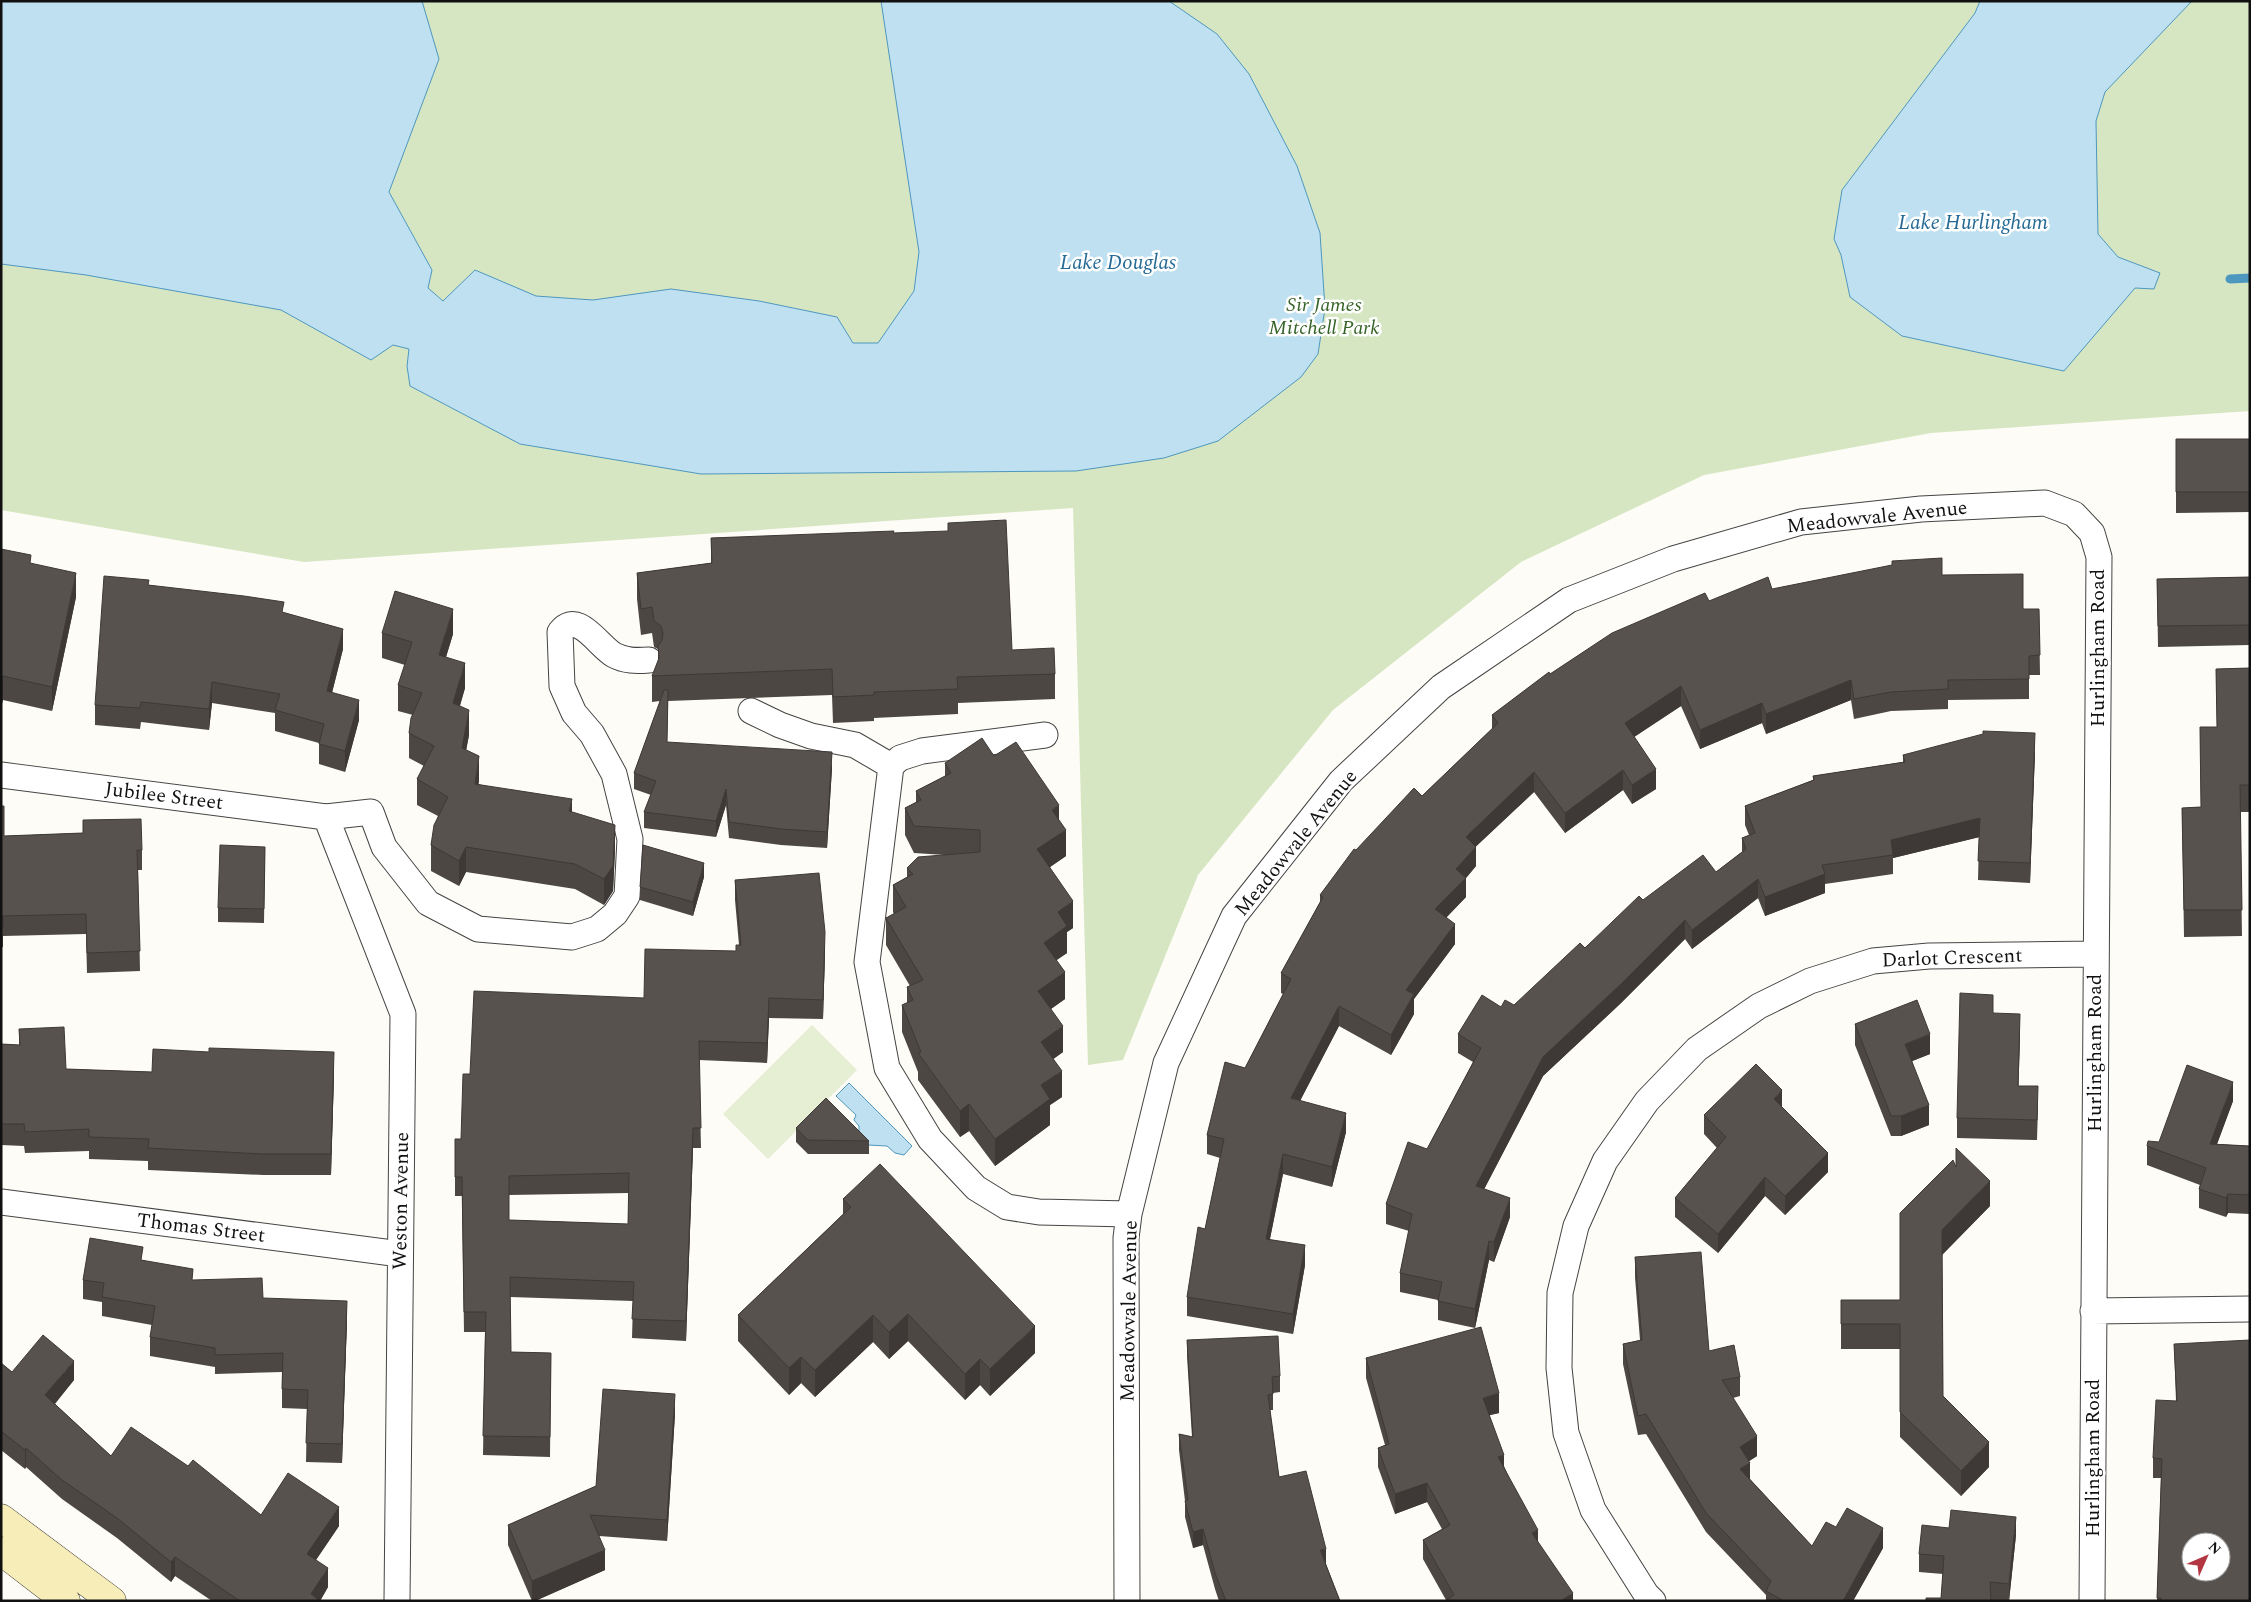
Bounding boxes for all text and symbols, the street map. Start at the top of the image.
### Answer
water label: Lake Hurlingham [1898,207,2048,239]
water label: Lake Douglas [1060,247,1177,279]
park label: Sir James Mitchell Park [1268,290,1380,343]
street label: Meadowvale Avenue [1785,493,1969,541]
street label: Hurlingham Road [2083,569,2113,727]
street label: Meadowvale Avenue [1227,763,1365,923]
street label: Jubilee Street [103,774,225,818]
street label: Darlot Crescent [1881,941,2023,975]
street label: Hurlingham Road [2080,974,2110,1132]
street label: Weston Avenue [385,1132,417,1270]
street label: Thomas Street [135,1205,267,1251]
street label: Meadowvale Avenue [1112,1220,1146,1402]
street label: Hurlingham Road [2078,1379,2108,1537]
north arrow [2181,1532,2231,1582]
text: N [2203,1537,2226,1560]

